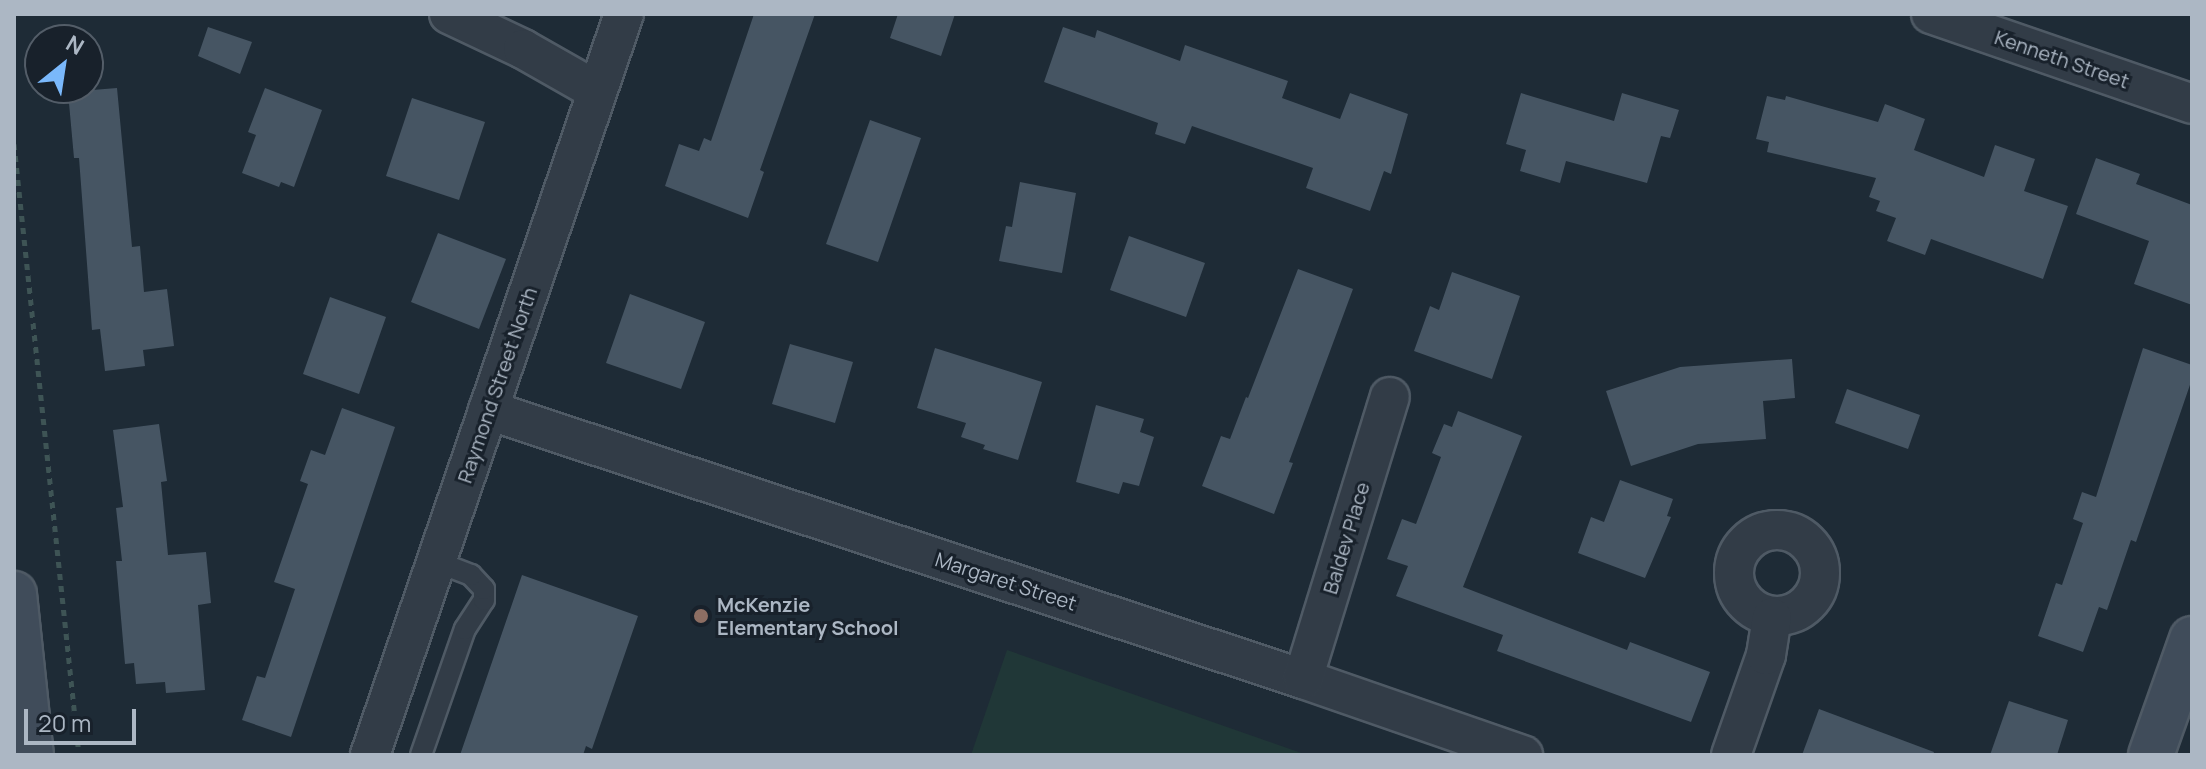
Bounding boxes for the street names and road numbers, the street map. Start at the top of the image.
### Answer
street label: Kenneth Street [1992,25,2132,93]
street label: Raymond Street North [452,284,542,486]
street label: Baldev Place [1318,479,1374,597]
street label: Margaret Street [932,547,1080,615]

